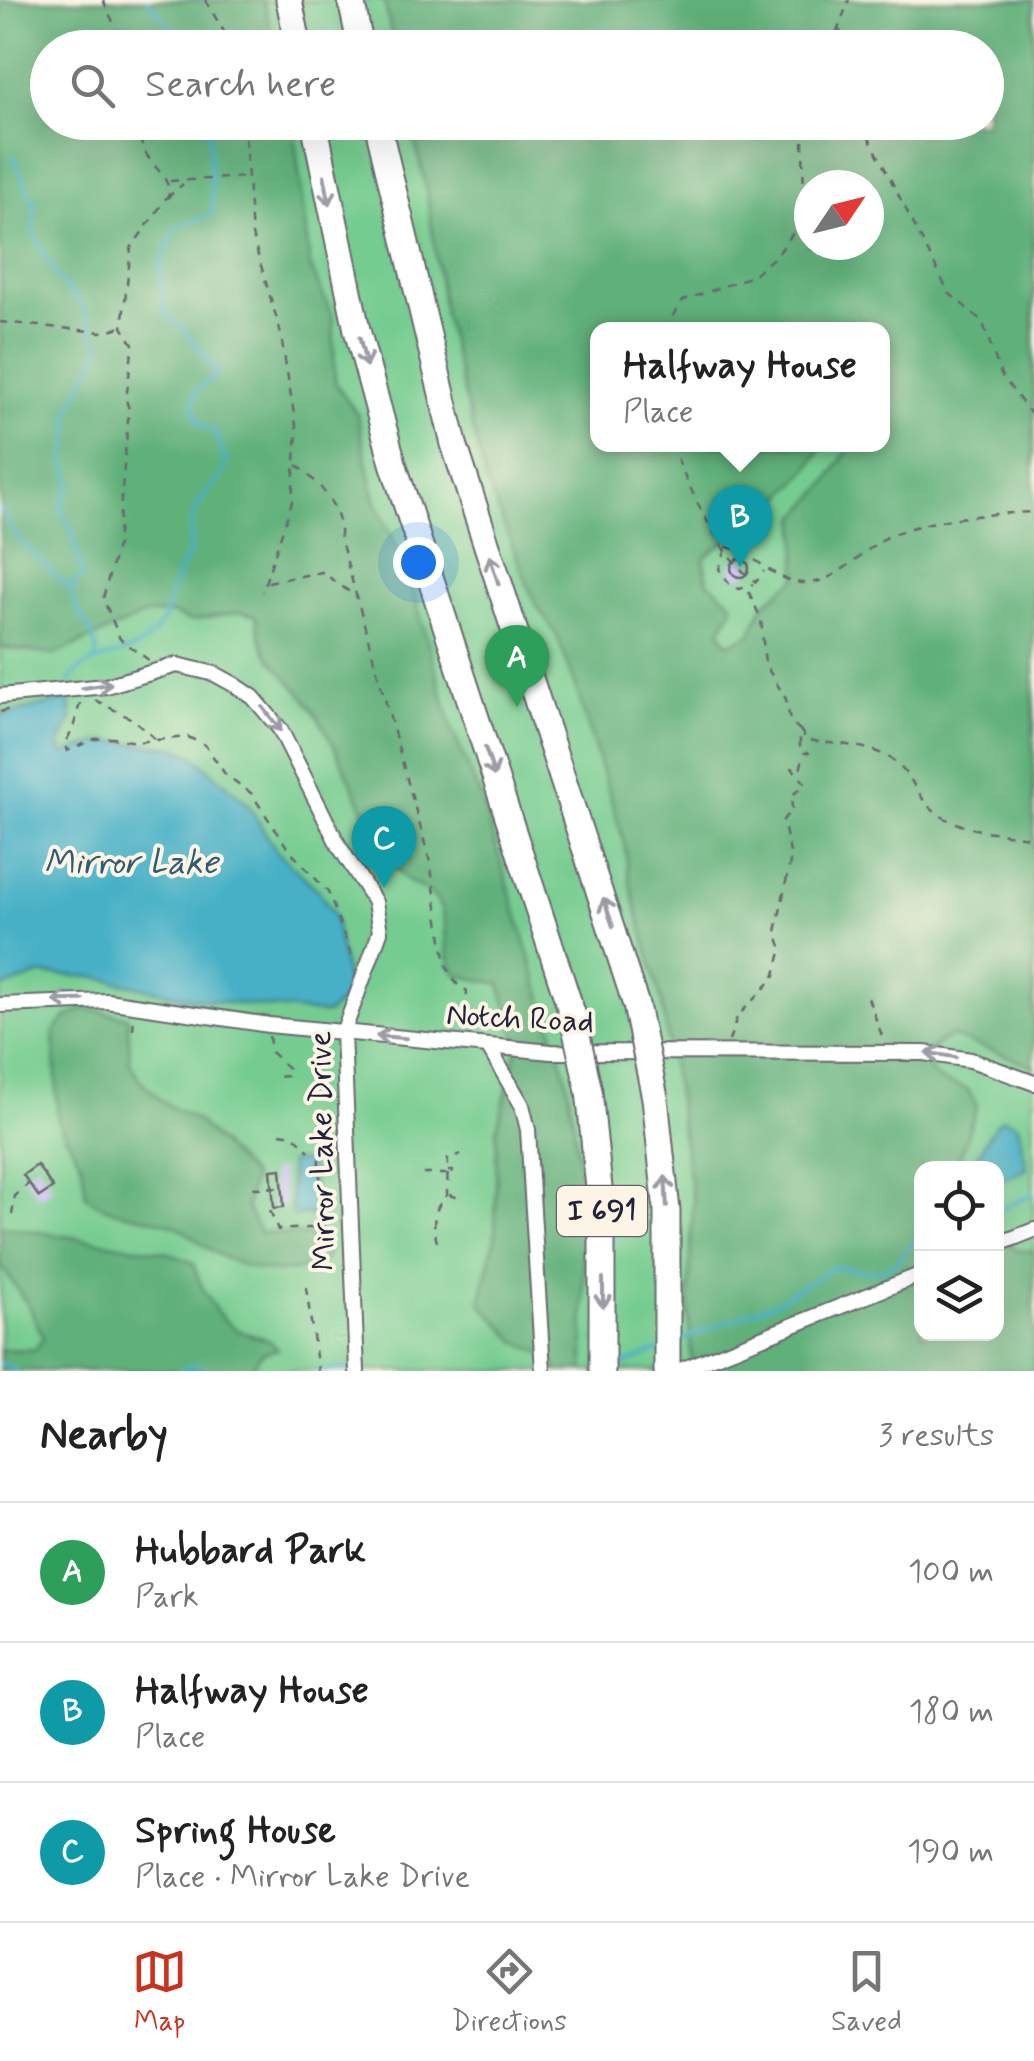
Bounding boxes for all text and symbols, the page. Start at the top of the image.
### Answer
search box [30,30,1004,140]
icon: search [65,58,120,113]
text: Search here [145,61,336,110]
north arrow [794,170,884,260]
one-way arrow [319,173,338,205]
popup [590,322,890,452]
one-way arrow [354,336,373,367]
text: Halfway House [623,342,857,391]
text: Place [623,391,693,433]
pin: B [708,484,772,567]
your location [393,537,444,588]
one-way arrow [483,555,501,587]
pin: A [484,624,550,707]
one-way arrow [80,676,113,695]
one-way arrow [261,705,282,732]
one-way arrow [482,746,500,778]
pin: C [352,806,416,888]
water label: Mirror Lake [44,840,220,886]
one-way arrow [598,896,616,928]
one-way arrow [53,990,86,1010]
street label: Notch Road [445,994,595,1044]
one-way arrow [375,1028,408,1047]
street label: Mirror Lake Drive [300,1031,346,1271]
one-way arrow [925,1045,958,1064]
map controls [914,1161,1004,1341]
button: locate [914,1161,1004,1251]
one-way arrow [656,1176,675,1208]
road number: I 691 [557,1186,647,1236]
button: layers [914,1251,1004,1341]
one-way arrow [594,1276,612,1308]
text: Nearby [40,1409,168,1464]
text: 3 results [878,1415,994,1457]
text: Hubbard Park [135,1527,366,1576]
text: A [62,1551,83,1593]
text: 100 m [908,1551,994,1593]
text: Park [135,1576,199,1618]
text: Halfway House [135,1667,369,1716]
text: B [62,1691,83,1733]
text: 180 m [909,1691,994,1733]
text: Place [135,1716,205,1758]
text: Spring House [135,1807,336,1856]
text: C [61,1831,84,1873]
text: 190 m [907,1831,994,1873]
text: Place · Mirror Lake Drive [135,1856,470,1898]
tab: Map [132,1944,187,2041]
tab: Directions [452,1944,567,2041]
tab: Saved [831,1944,902,2041]

